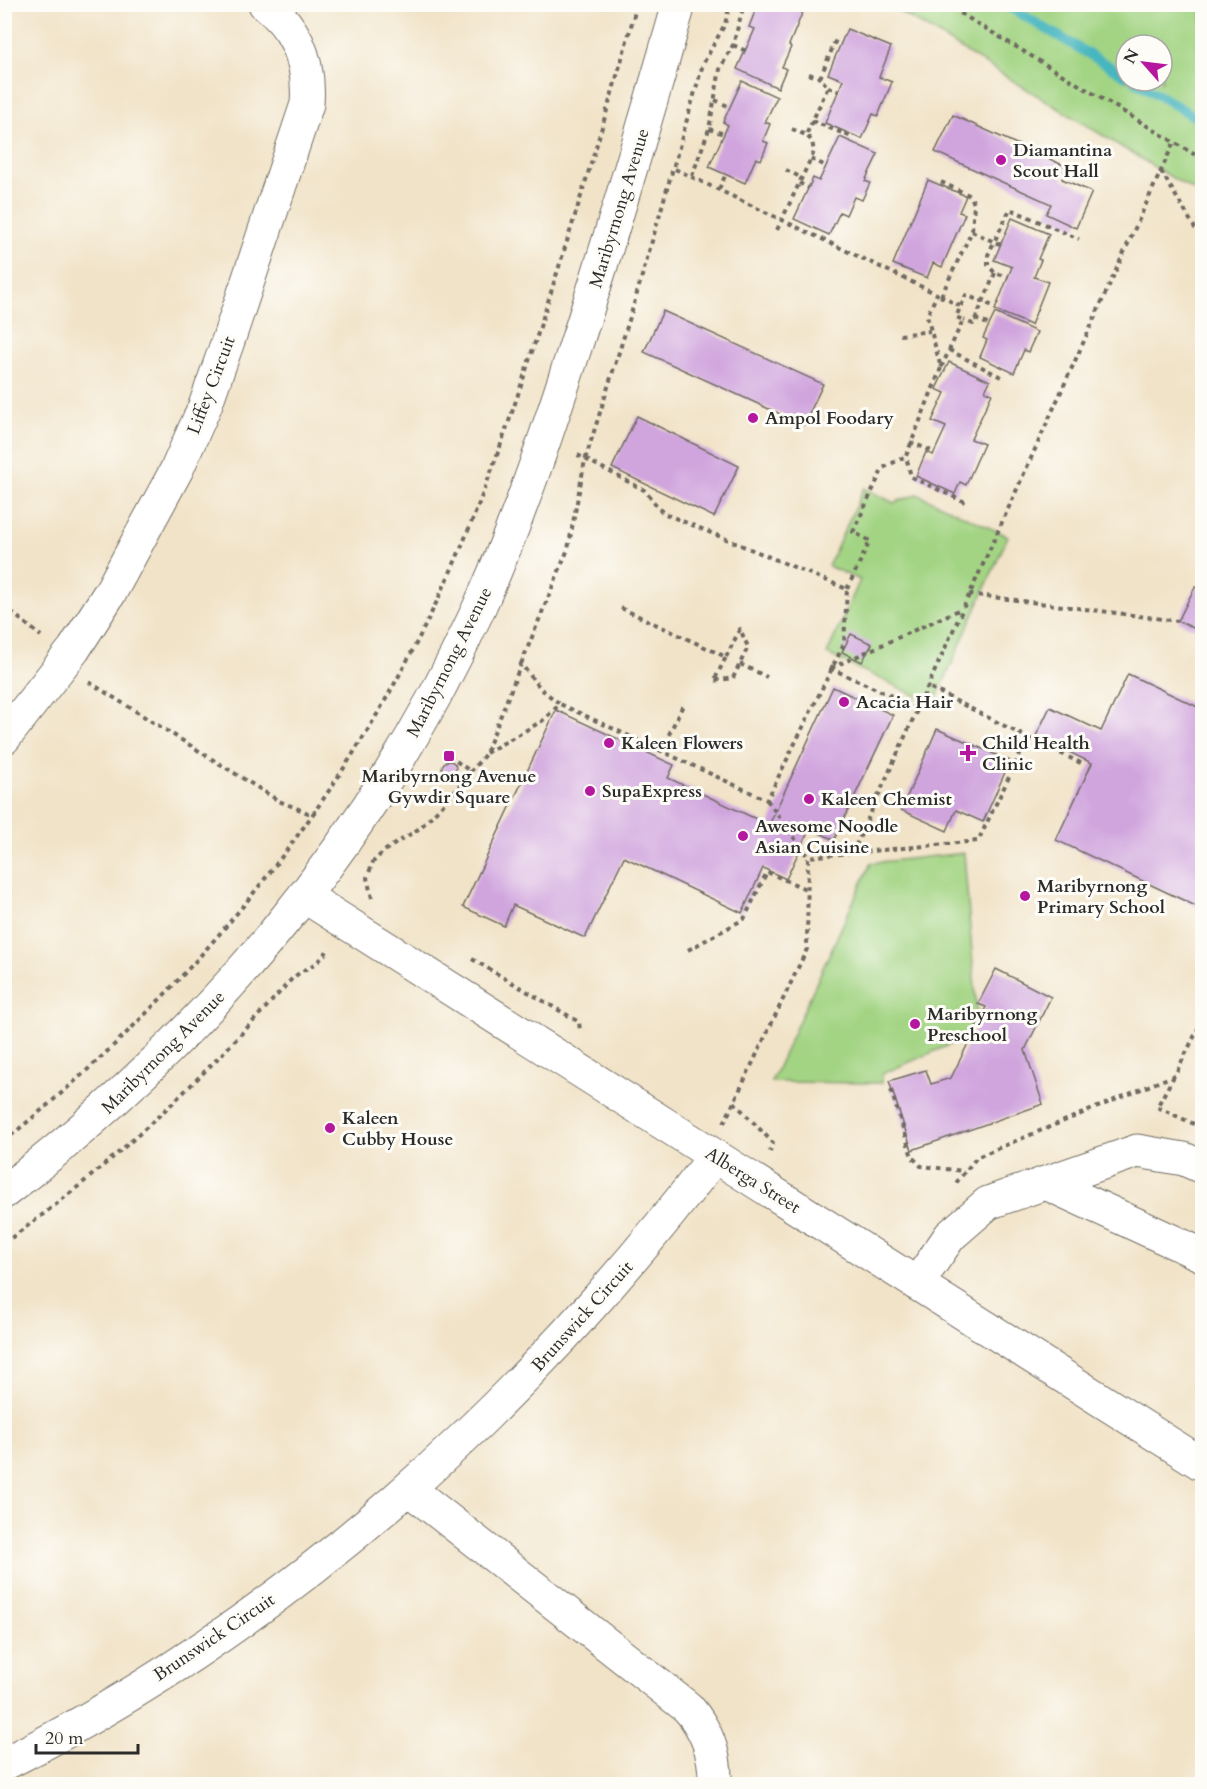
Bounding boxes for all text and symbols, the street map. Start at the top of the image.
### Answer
north arrow [1114,33,1174,93]
text: N [1119,45,1145,68]
street label: Maribyrnong Avenue [583,125,656,291]
place label: Diamantina Scout Hall [1013,138,1112,184]
marker: Diamantina Scout Hall [994,153,1008,167]
street label: Liffey Circuit [181,332,242,438]
place label: Ampol Foodary [765,406,894,431]
marker: Ampol Foodary [746,411,760,425]
street label: Maribyrnong Avenue [401,583,498,742]
place label: Acacia Hair [856,690,954,715]
marker: Acacia Hair [837,695,851,709]
place label: Kaleen Flowers [621,731,743,756]
place label: Child Health Clinic [982,731,1090,777]
marker: Kaleen Flowers [602,736,616,750]
marker: Child Health Clinic [959,744,977,762]
marker: Maribyrnong Avenue Gywdir Square [442,749,456,763]
place label: Maribyrnong Avenue Gywdir Square [361,764,537,810]
place label: SupaExpress [602,779,702,804]
marker: SupaExpress [583,784,597,798]
place label: Kaleen Chemist [821,787,952,812]
marker: Kaleen Chemist [802,792,816,806]
place label: Awesome Noodle Asian Cuisine [755,814,899,860]
marker: Awesome Noodle Asian Cuisine [736,829,750,843]
place label: Maribyrnong Primary School [1037,874,1165,920]
marker: Maribyrnong Primary School [1018,889,1032,903]
street label: Maribyrnong Avenue [96,985,231,1120]
place label: Maribyrnong Preschool [927,1002,1037,1048]
marker: Maribyrnong Preschool [908,1017,922,1031]
place label: Kaleen Cubby House [342,1106,453,1152]
marker: Kaleen Cubby House [323,1121,337,1135]
street label: Alberga Street [700,1141,805,1220]
street label: Brunswick Circuit [526,1255,639,1377]
street label: Brunswick Circuit [149,1587,280,1687]
scale bar [36,1717,138,1755]
text: 20 m [45,1726,84,1751]

